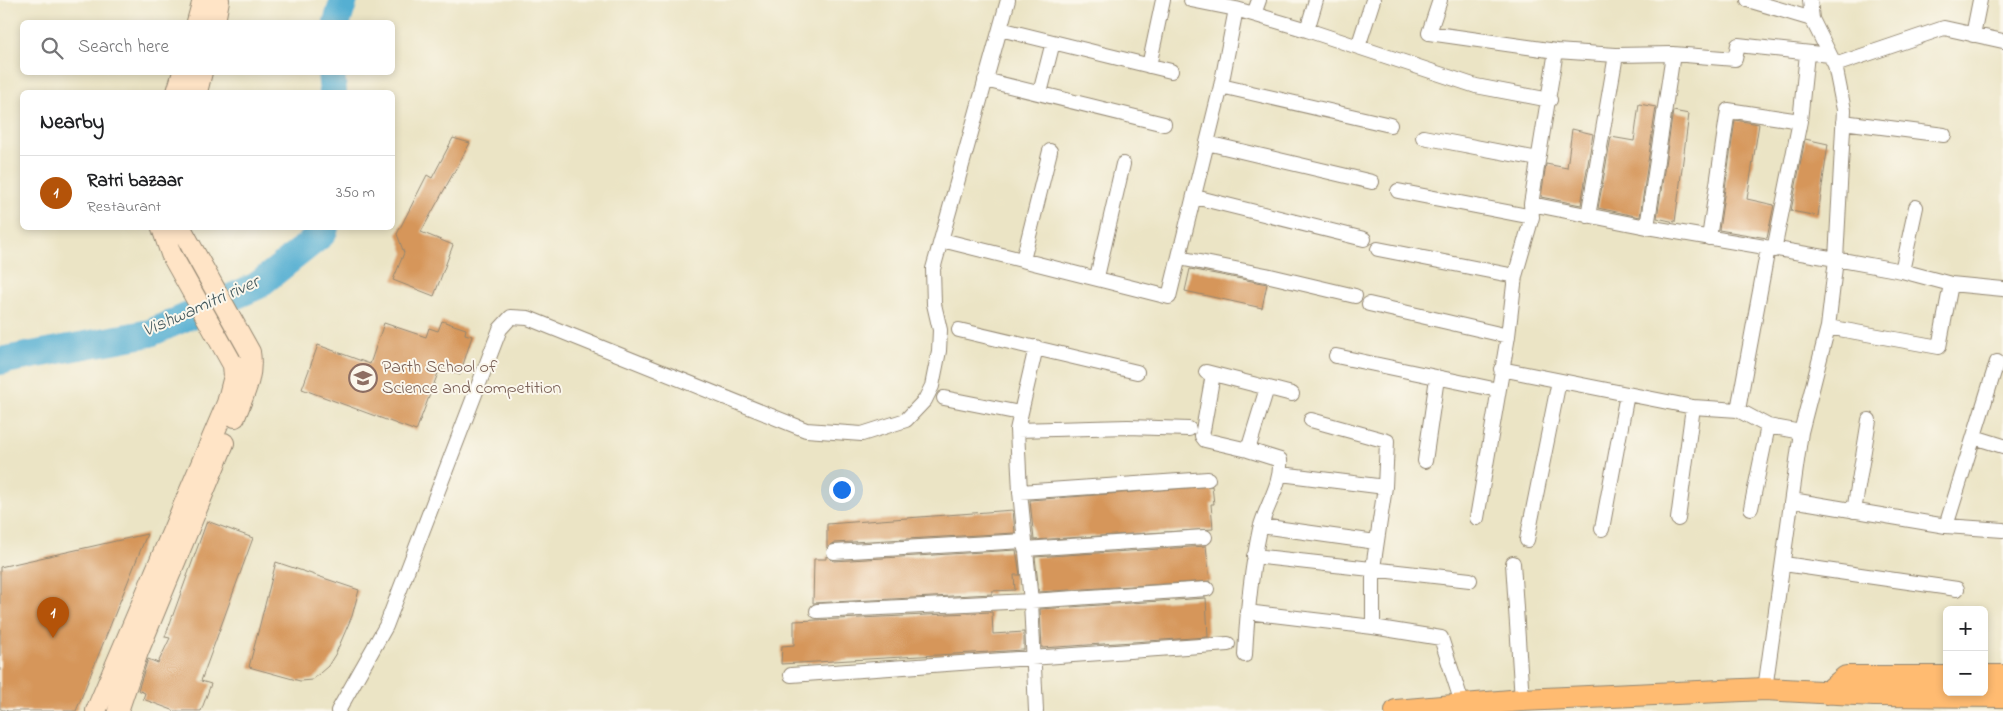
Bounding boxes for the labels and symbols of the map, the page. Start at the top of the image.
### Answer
water label: Vishwamitri river [138,268,265,345]
place label: Parth School of Science and competition [382,355,562,402]
school or university icon: Parth School of Science and competition [348,363,378,393]
your location [829,477,855,503]
pin: 1 [37,597,69,638]

